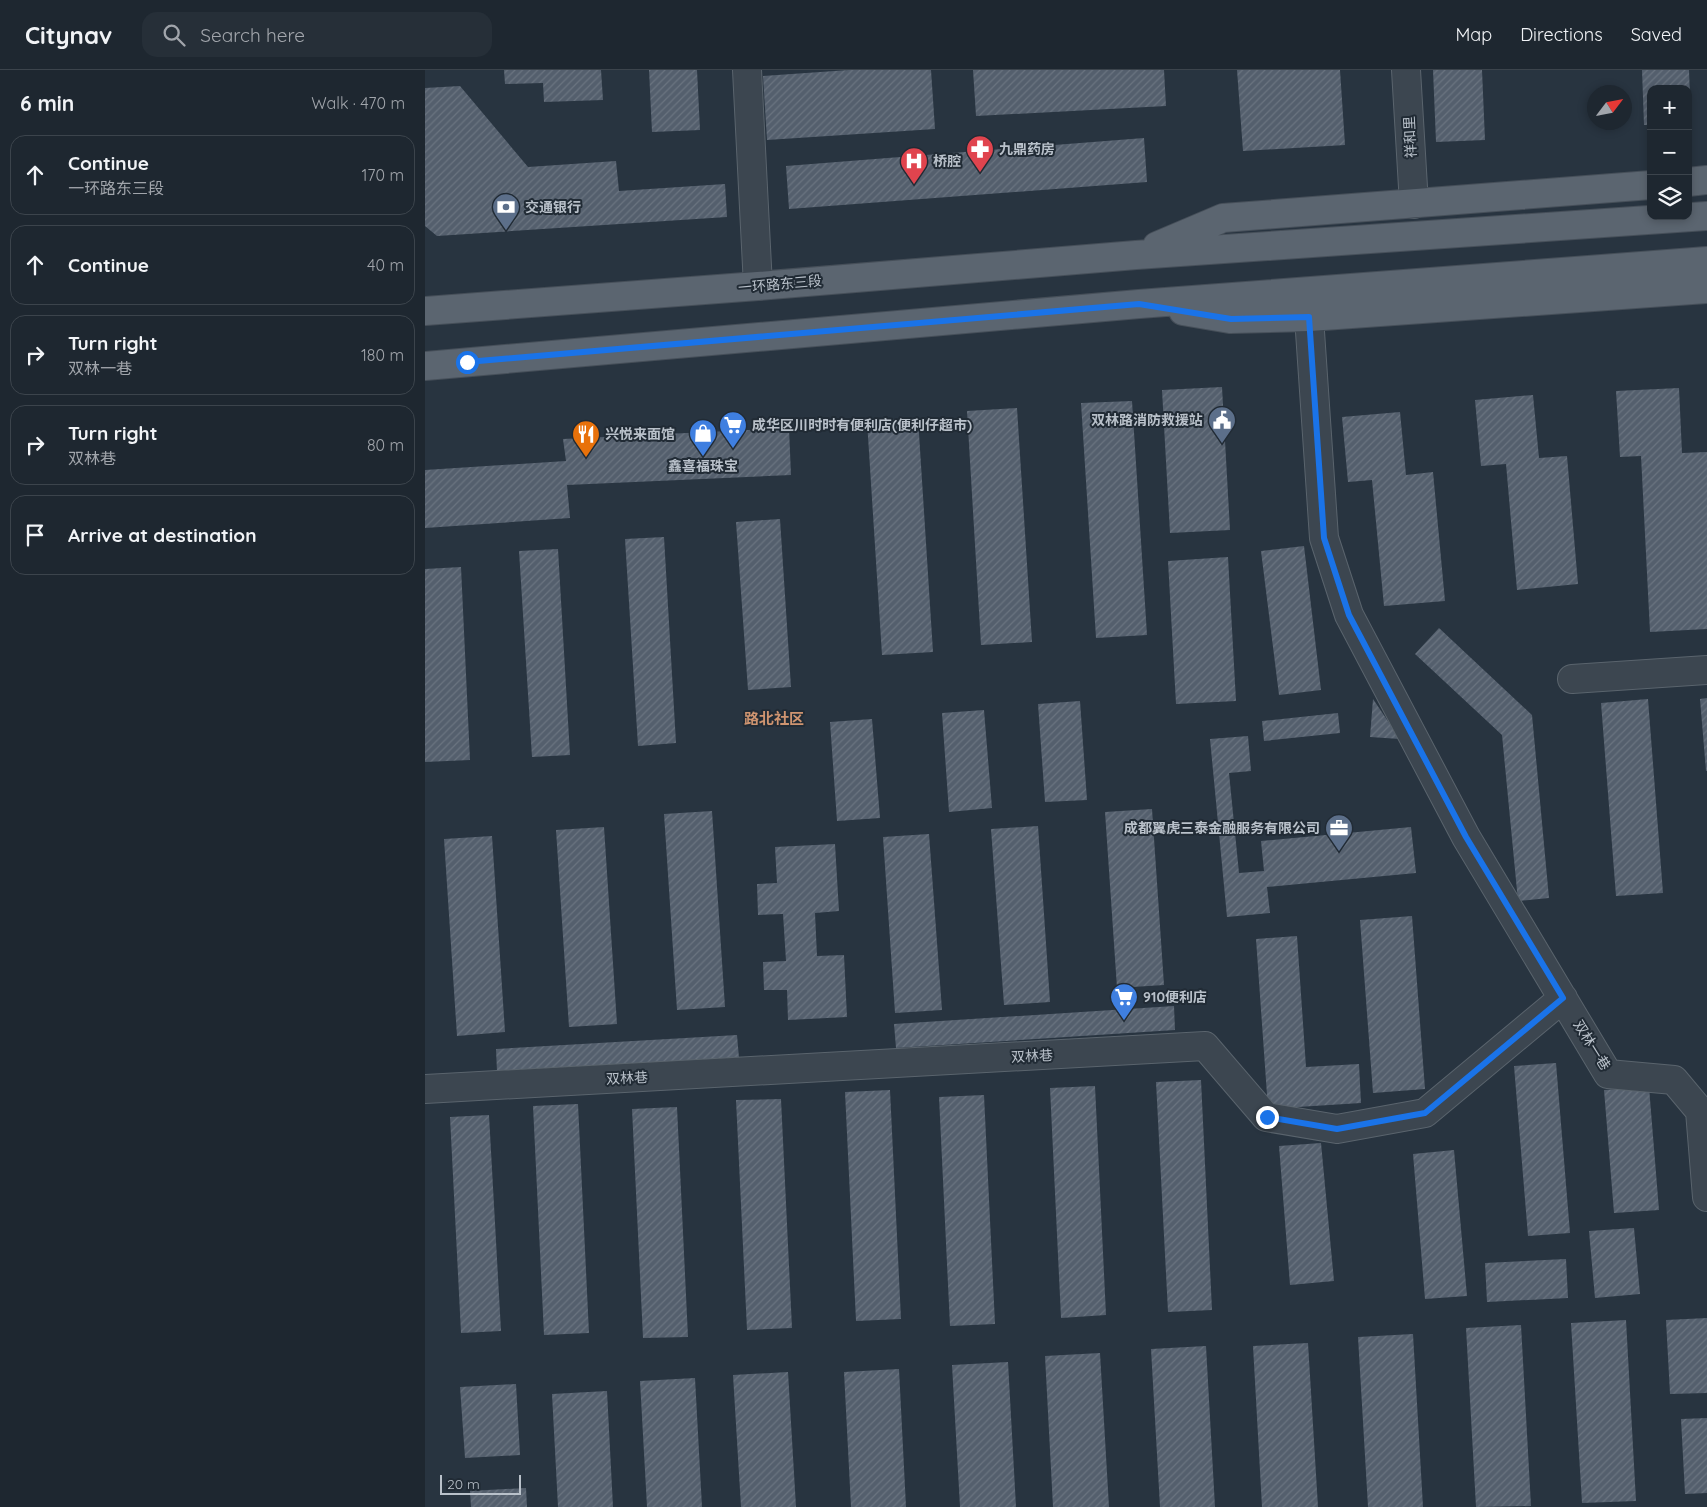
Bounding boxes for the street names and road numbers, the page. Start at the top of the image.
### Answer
street label: 祥和里 [1400,116,1420,158]
street label: 一环路东三段 [737,271,823,297]
street label: 双林一巷 [1570,1016,1614,1074]
street label: 双林巷 [1011,1046,1053,1066]
street label: 双林巷 [606,1068,648,1088]

